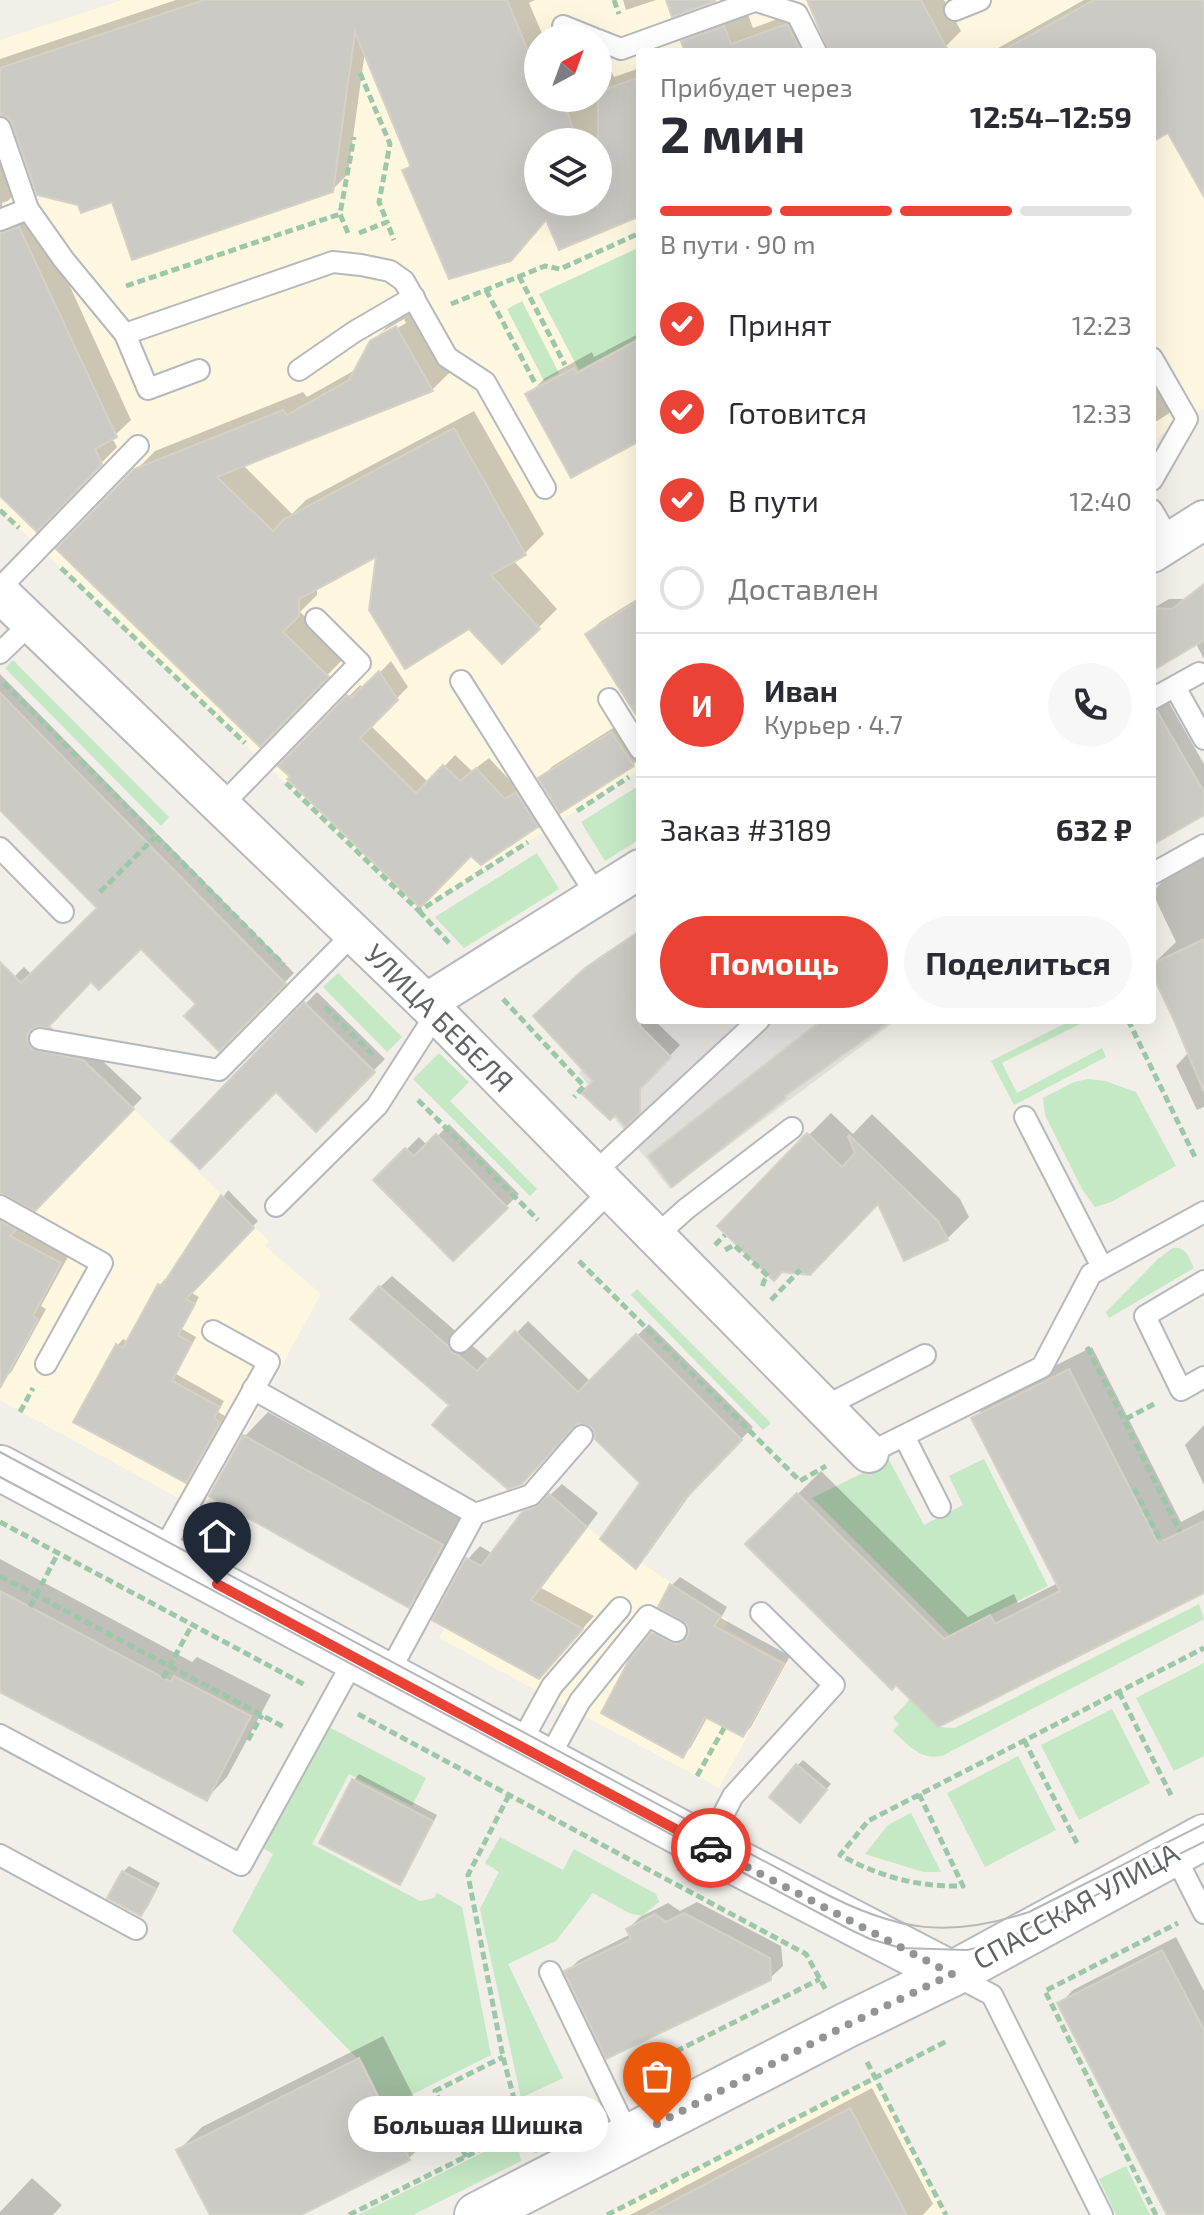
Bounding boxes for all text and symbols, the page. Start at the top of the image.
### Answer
north arrow [524,24,612,112]
map controls [524,24,612,216]
text: Прибудет через [660,71,853,102]
text: 12:54–12:59 [970,98,1132,134]
text: 2 мин [660,101,805,163]
button: layers [524,128,612,216]
text: В пути · 90 m [660,228,816,259]
icon: check [660,302,704,346]
text: Принят [728,306,832,342]
text: 12:23 [1072,309,1132,340]
icon: check [660,390,704,434]
text: Готовится [728,394,867,430]
text: 12:33 [1072,397,1132,428]
icon: check [660,478,704,522]
text: В пути [728,482,819,518]
text: 12:40 [1069,485,1132,516]
text: Доставлен [728,570,879,606]
button: phone [1048,663,1132,747]
text: Иван [764,672,838,708]
text: И [691,687,713,723]
text: Курьер · 4.7 [764,708,903,739]
text: Заказ #3189 [660,811,832,847]
text: 632 ₽ [1056,811,1132,847]
button: Помощь [660,916,888,1008]
button: Поделиться [904,916,1132,1008]
street label: УЛИЦА БЕБЕЛЯ [359,936,521,1098]
pin [183,1502,251,1584]
icon: home [195,1514,239,1558]
courier [671,1808,751,1888]
icon: car [689,1826,733,1870]
street label: СПАССКАЯ УЛИЦА [967,1834,1185,1976]
pin [623,2042,691,2124]
icon: bag [635,2054,679,2098]
callout: Большая Шишка [349,2096,609,2152]
text: Большая Шишка [373,2108,583,2139]

